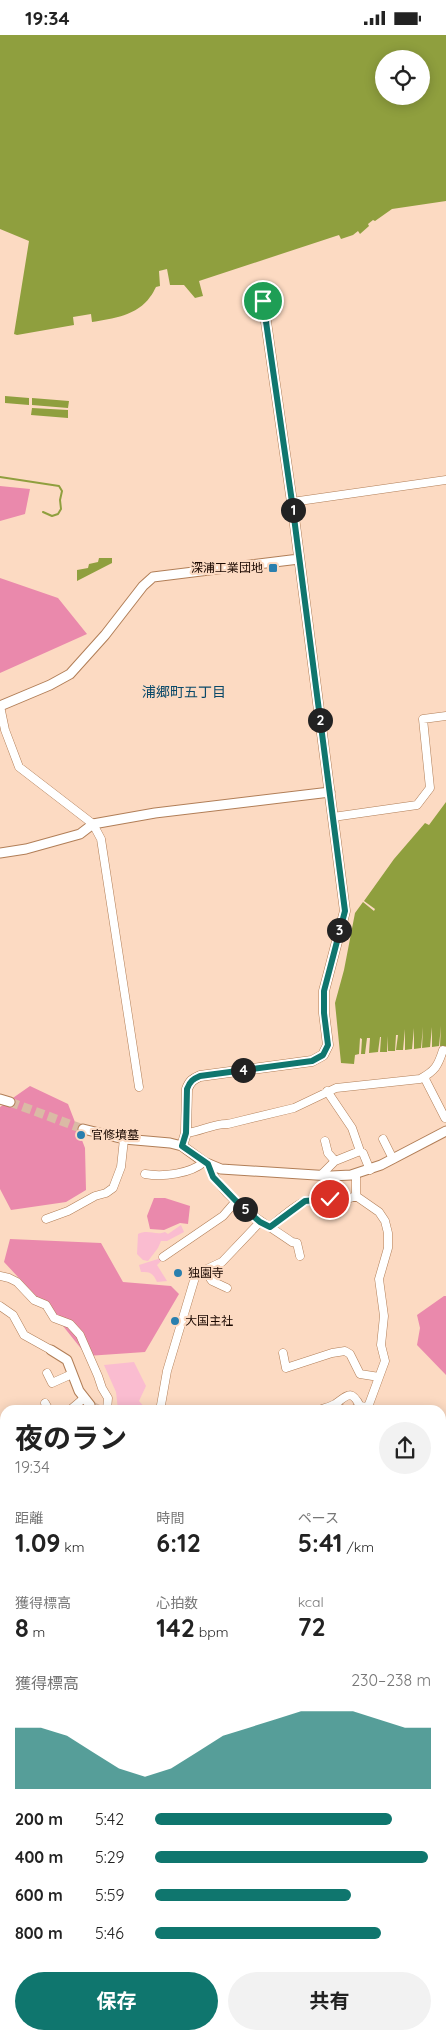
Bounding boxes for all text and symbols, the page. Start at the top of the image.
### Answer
text: 19:34 [25,6,70,30]
map controls [375,50,430,105]
button: locate [375,50,430,105]
pin [242,280,284,322]
icon: arrive [249,287,277,315]
pin: 1 [280,497,306,523]
text: 1 [291,501,296,519]
place label: 深浦工業団地 [191,560,263,575]
marker: 深浦工業団地 [267,562,279,574]
district label: 浦郷町五丁目 [142,683,226,701]
pin: 2 [308,707,332,733]
text: 2 [317,711,324,729]
pin: 3 [326,917,352,943]
text: 3 [336,921,343,939]
pin: 4 [230,1057,256,1083]
text: 4 [239,1061,248,1079]
place label: 官修墳墓 [91,1127,139,1142]
marker: 官修墳墓 [75,1129,87,1141]
pin [309,1178,351,1220]
icon: check [316,1185,344,1213]
pin: 5 [232,1197,258,1221]
text: 5 [241,1200,250,1218]
place label: 独園寺 [188,1265,224,1280]
marker: 独園寺 [172,1267,184,1279]
place label: 大国主社 [185,1313,233,1328]
marker: 大国主社 [169,1315,181,1327]
text: 夜のラン [15,1420,127,1455]
button: share [379,1422,431,1474]
text: 19:34 [15,1457,50,1477]
text: 距離 [15,1509,43,1527]
text: 時間 [156,1509,184,1527]
text: ペース [298,1509,339,1527]
text: 1.09 [15,1527,61,1558]
text: 6:12 [156,1527,201,1558]
text: 5:41 [298,1527,343,1558]
text: km [61,1538,85,1556]
text: /km [343,1538,374,1556]
text: kcal [298,1593,324,1611]
text: 獲得標高 [15,1594,71,1612]
text: 心拍数 [156,1594,198,1612]
text: 72 [298,1611,326,1642]
text: 8 [15,1612,29,1643]
text: 142 [156,1612,195,1643]
text: m [29,1623,45,1641]
text: bpm [195,1623,229,1641]
text: 230–238 m [351,1670,431,1690]
text: 獲得標高 [15,1673,79,1693]
text: 200 m [15,1809,63,1829]
text: 5:42 [95,1809,124,1829]
text: 400 m [15,1847,63,1867]
text: 5:29 [95,1847,125,1867]
text: 600 m [15,1885,63,1905]
text: 5:59 [95,1885,124,1905]
text: 800 m [15,1923,63,1943]
text: 5:46 [95,1923,124,1943]
button: 保存 [15,1972,218,2030]
button: 共有 [228,1972,431,2030]

